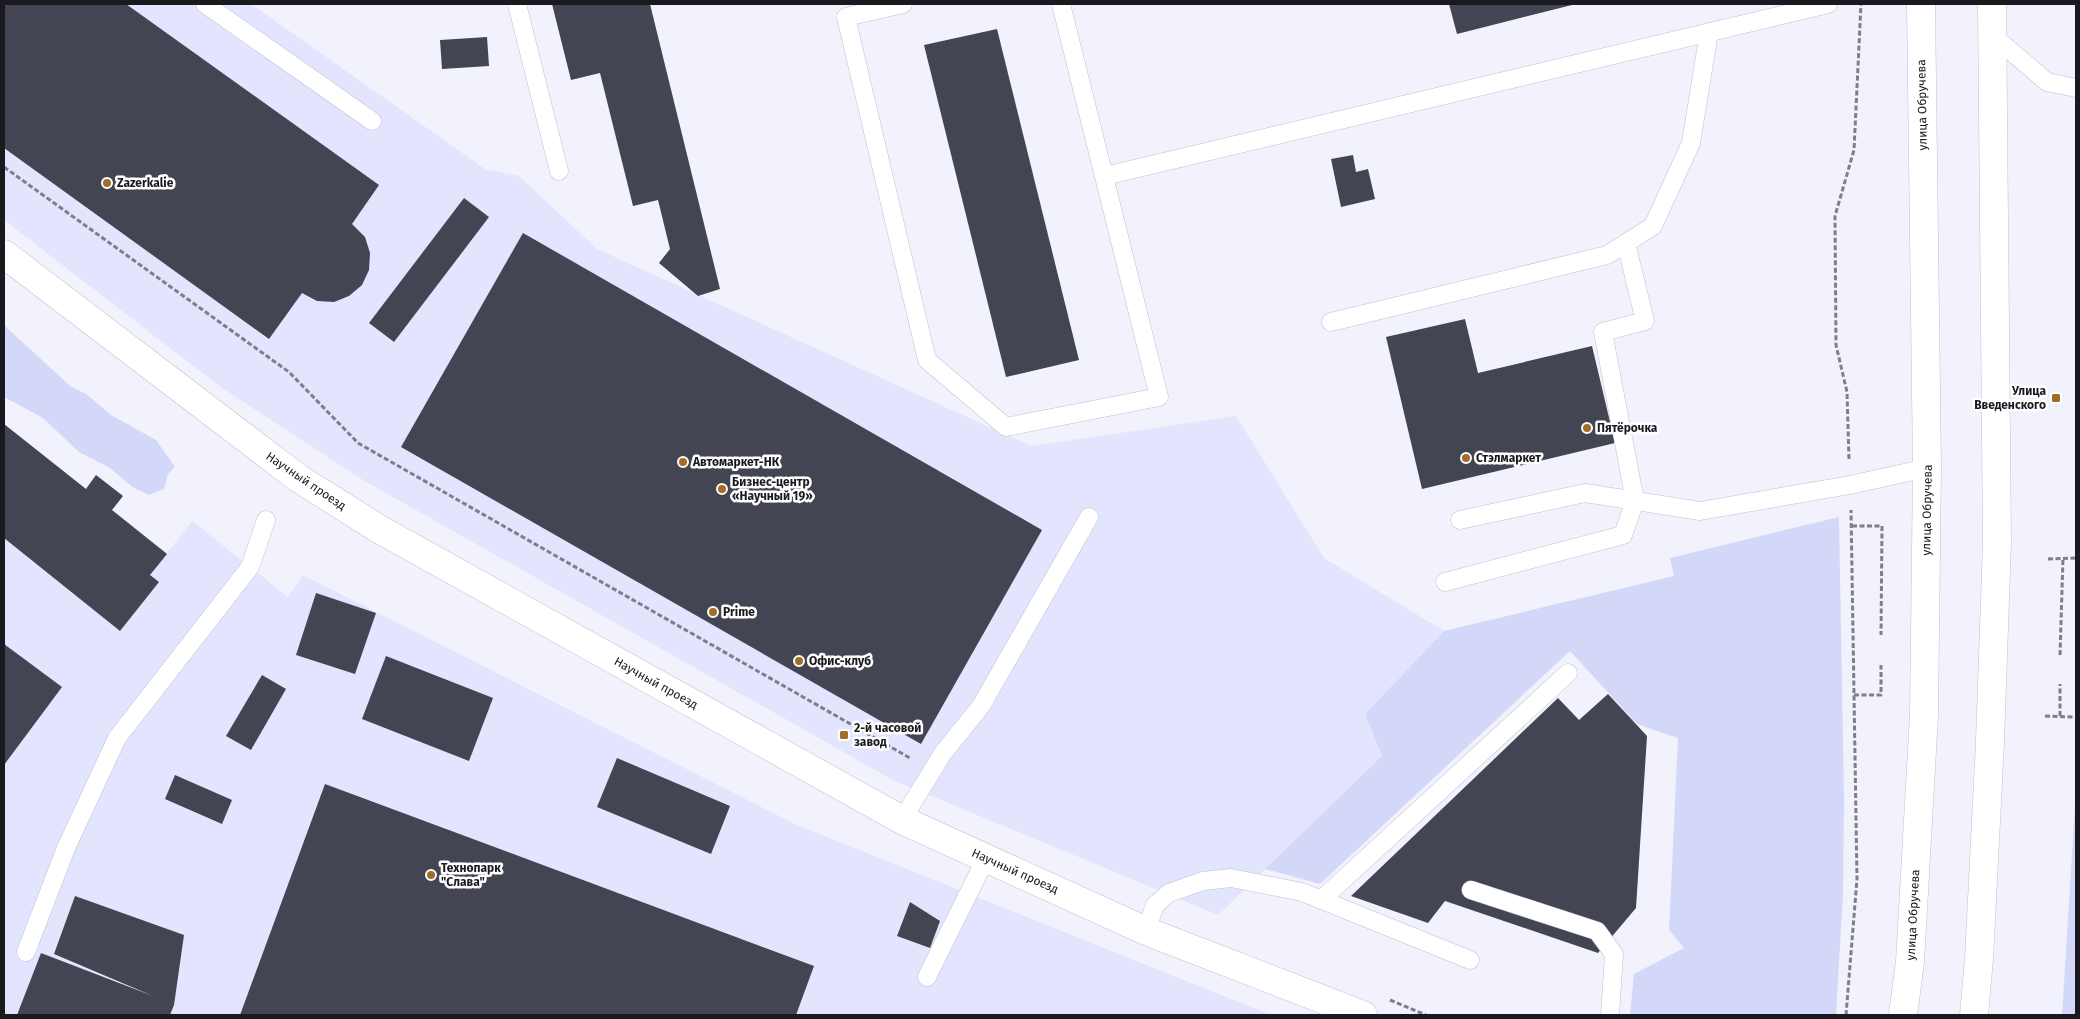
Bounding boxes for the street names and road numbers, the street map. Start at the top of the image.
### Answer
street label: улица Обручева [1914,59,1930,151]
street label: Научный проезд [263,449,349,513]
street label: улица Обручева [1919,464,1935,556]
street label: Научный проезд [612,654,700,712]
street label: Научный проезд [970,846,1061,897]
street label: улица Обручева [1904,869,1922,961]

